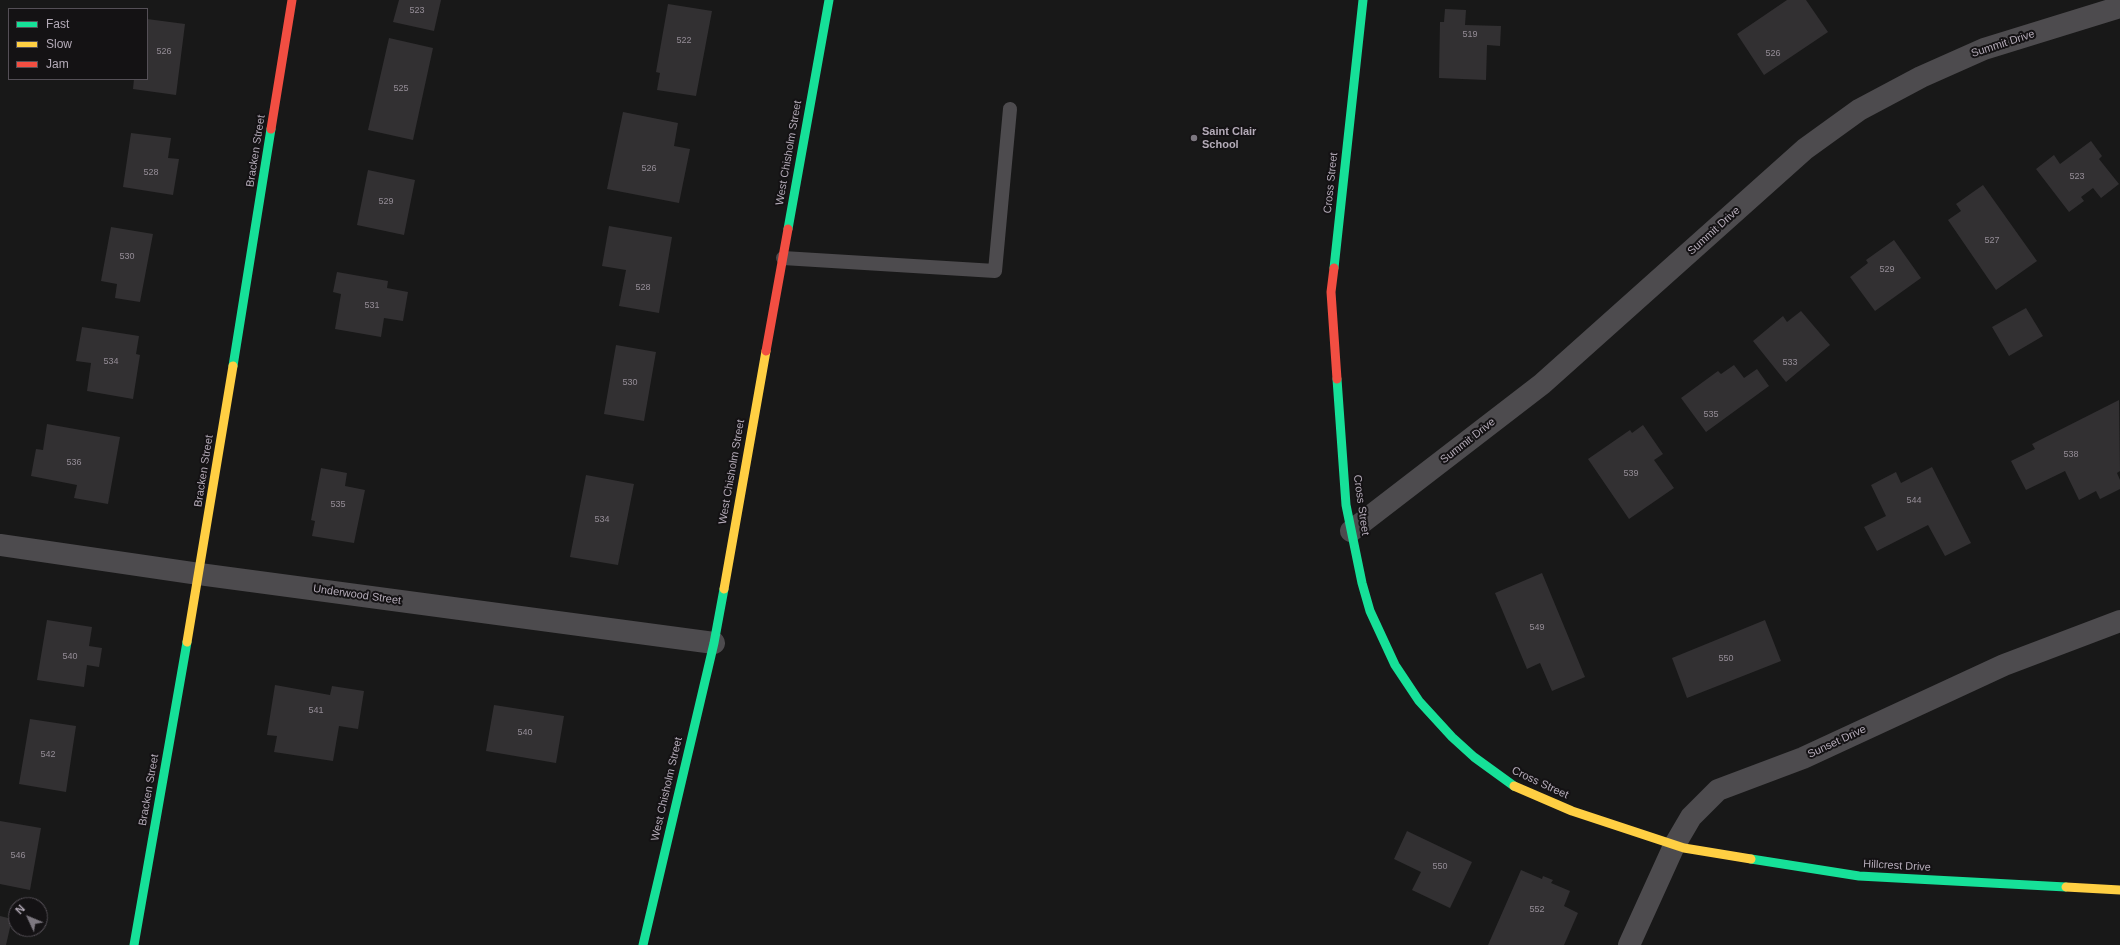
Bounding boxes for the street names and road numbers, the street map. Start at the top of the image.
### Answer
street label: Summit Drive [1970,28,2036,60]
street label: West Chisholm Street [773,100,805,206]
street label: Bracken Street [244,114,268,188]
street label: Cross Street [1321,152,1341,214]
street label: Summit Drive [1685,204,1743,258]
street label: Summit Drive [1438,415,1498,467]
street label: West Chisholm Street [716,419,748,525]
street label: Bracken Street [192,434,216,508]
street label: Cross Street [1350,474,1372,536]
street label: Underwood Street [312,582,402,608]
street label: Sunset Drive [1806,723,1868,761]
street label: West Chisholm Street [649,736,685,842]
street label: Bracken Street [136,753,162,827]
street label: Cross Street [1510,764,1570,802]
street label: Hillcrest Drive [1863,858,1931,874]

